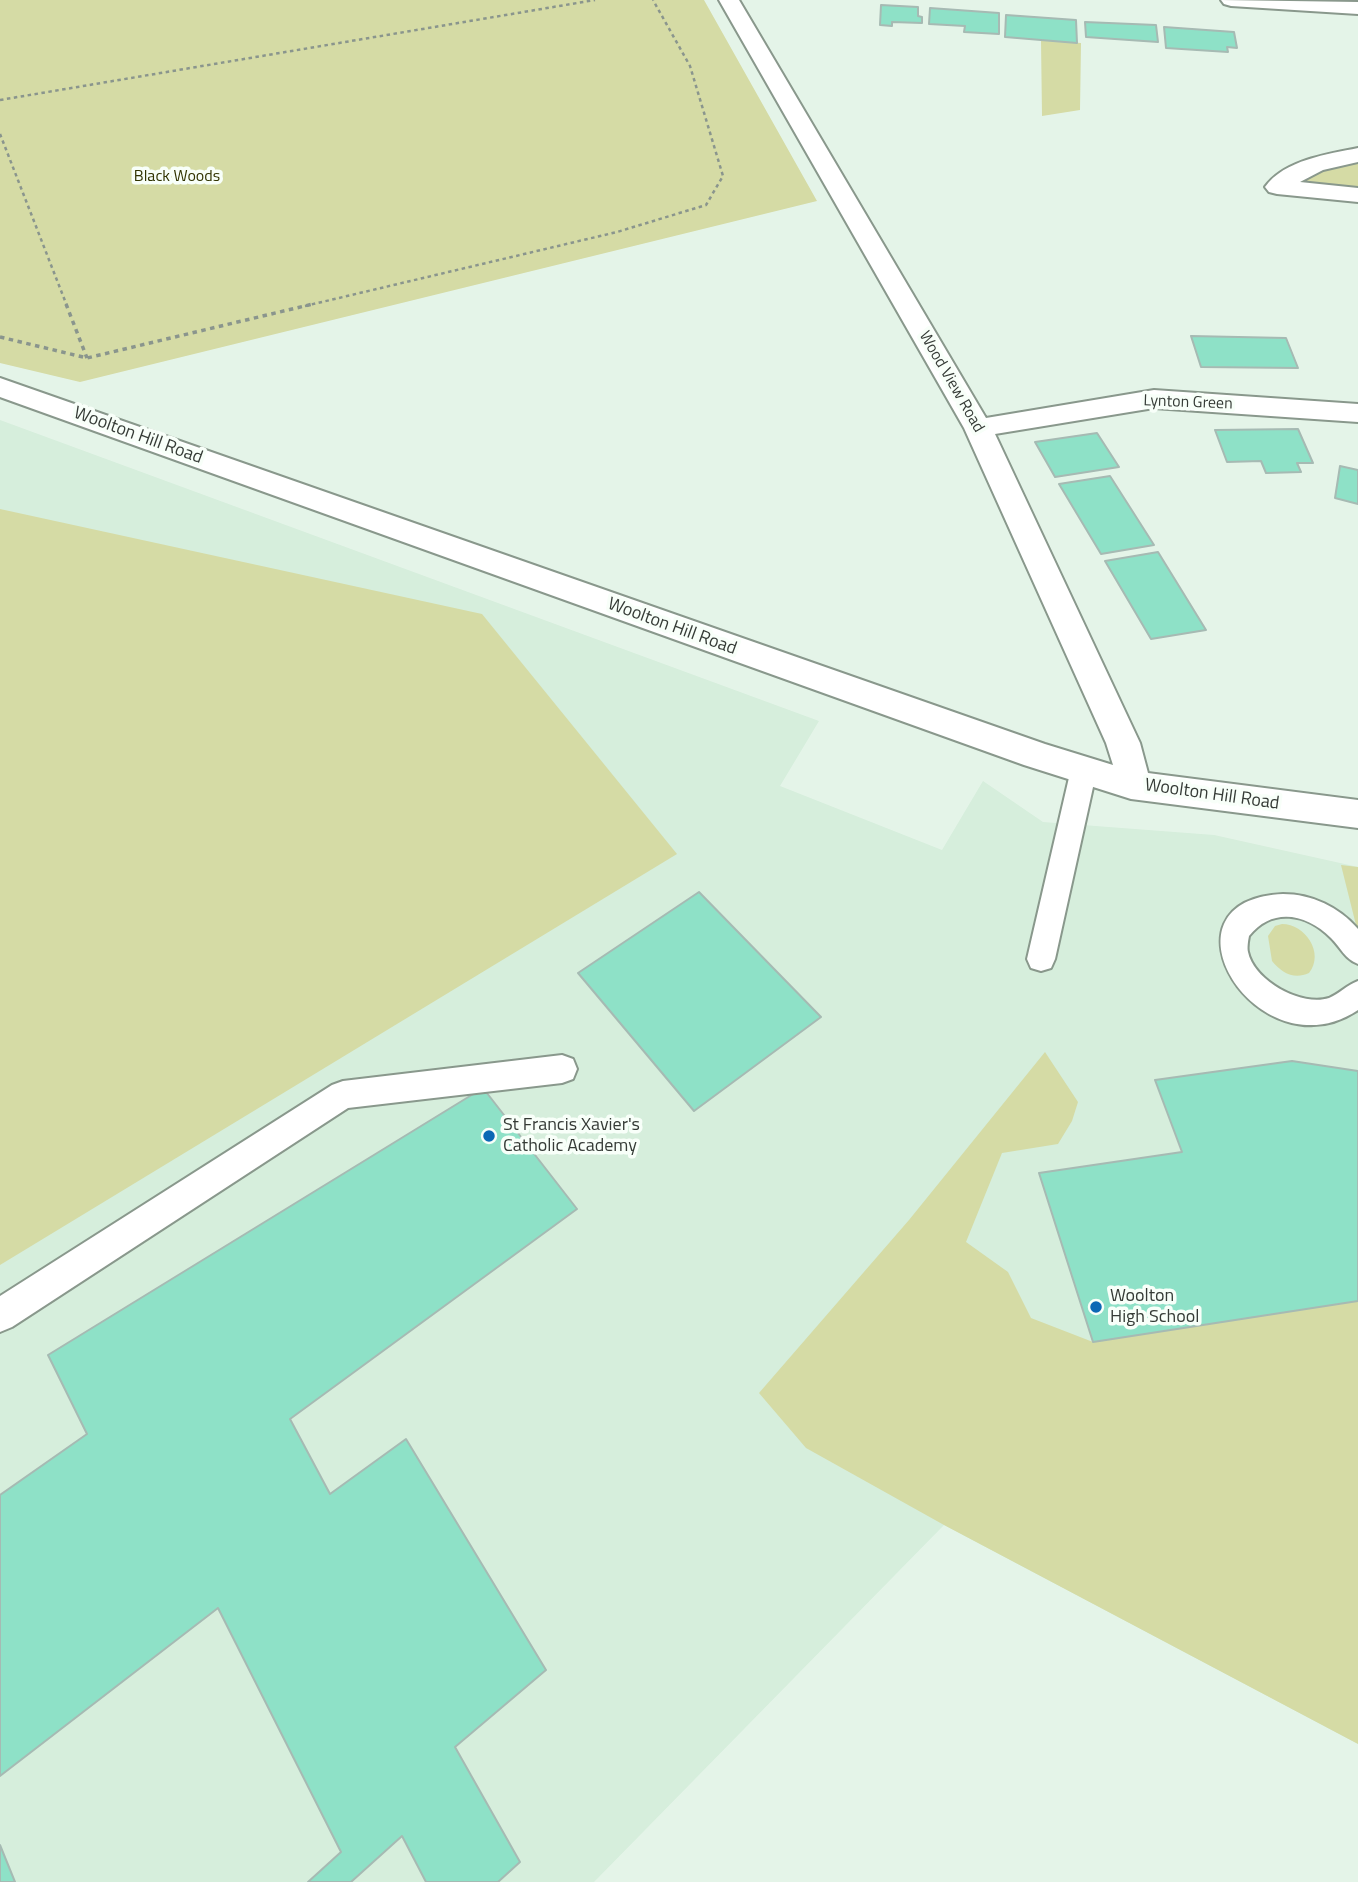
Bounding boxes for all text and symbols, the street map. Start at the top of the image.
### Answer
park label: Black Woods [134,167,220,187]
street label: Wood View Road [914,328,988,436]
street label: Lynton Green [1143,392,1233,414]
street label: Woolton Hill Road [71,403,205,469]
street label: Woolton Hill Road [605,594,739,660]
street label: Woolton Hill Road [1143,775,1281,815]
place label: St Francis Xavier's Catholic Academy [503,1115,640,1158]
marker: St Francis Xavier's Catholic Academy [481,1128,497,1144]
place label: Woolton High School [1110,1286,1199,1328]
marker: Woolton High School [1088,1299,1104,1315]

